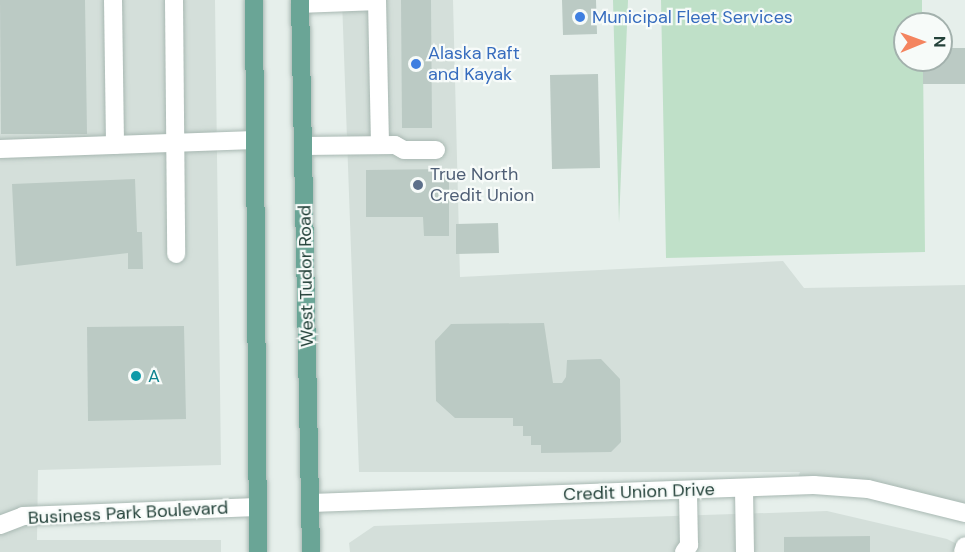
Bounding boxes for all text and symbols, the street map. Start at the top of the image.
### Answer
place label: Municipal Fleet Services [592,6,793,28]
marker: Municipal Fleet Services [573,10,587,24]
north arrow [893,12,953,72]
text: N [929,36,950,48]
place label: Alaska Raft and Kayak [428,43,520,86]
marker: Alaska Raft and Kayak [409,57,423,71]
place label: True North Credit Union [430,164,534,207]
marker: True North Credit Union [411,178,425,192]
street label: West Tudor Road [294,205,318,347]
place label: A [148,365,160,387]
marker: A [129,369,143,383]
street label: Credit Union Drive [563,479,715,505]
street label: Business Park Boulevard [27,497,229,529]

